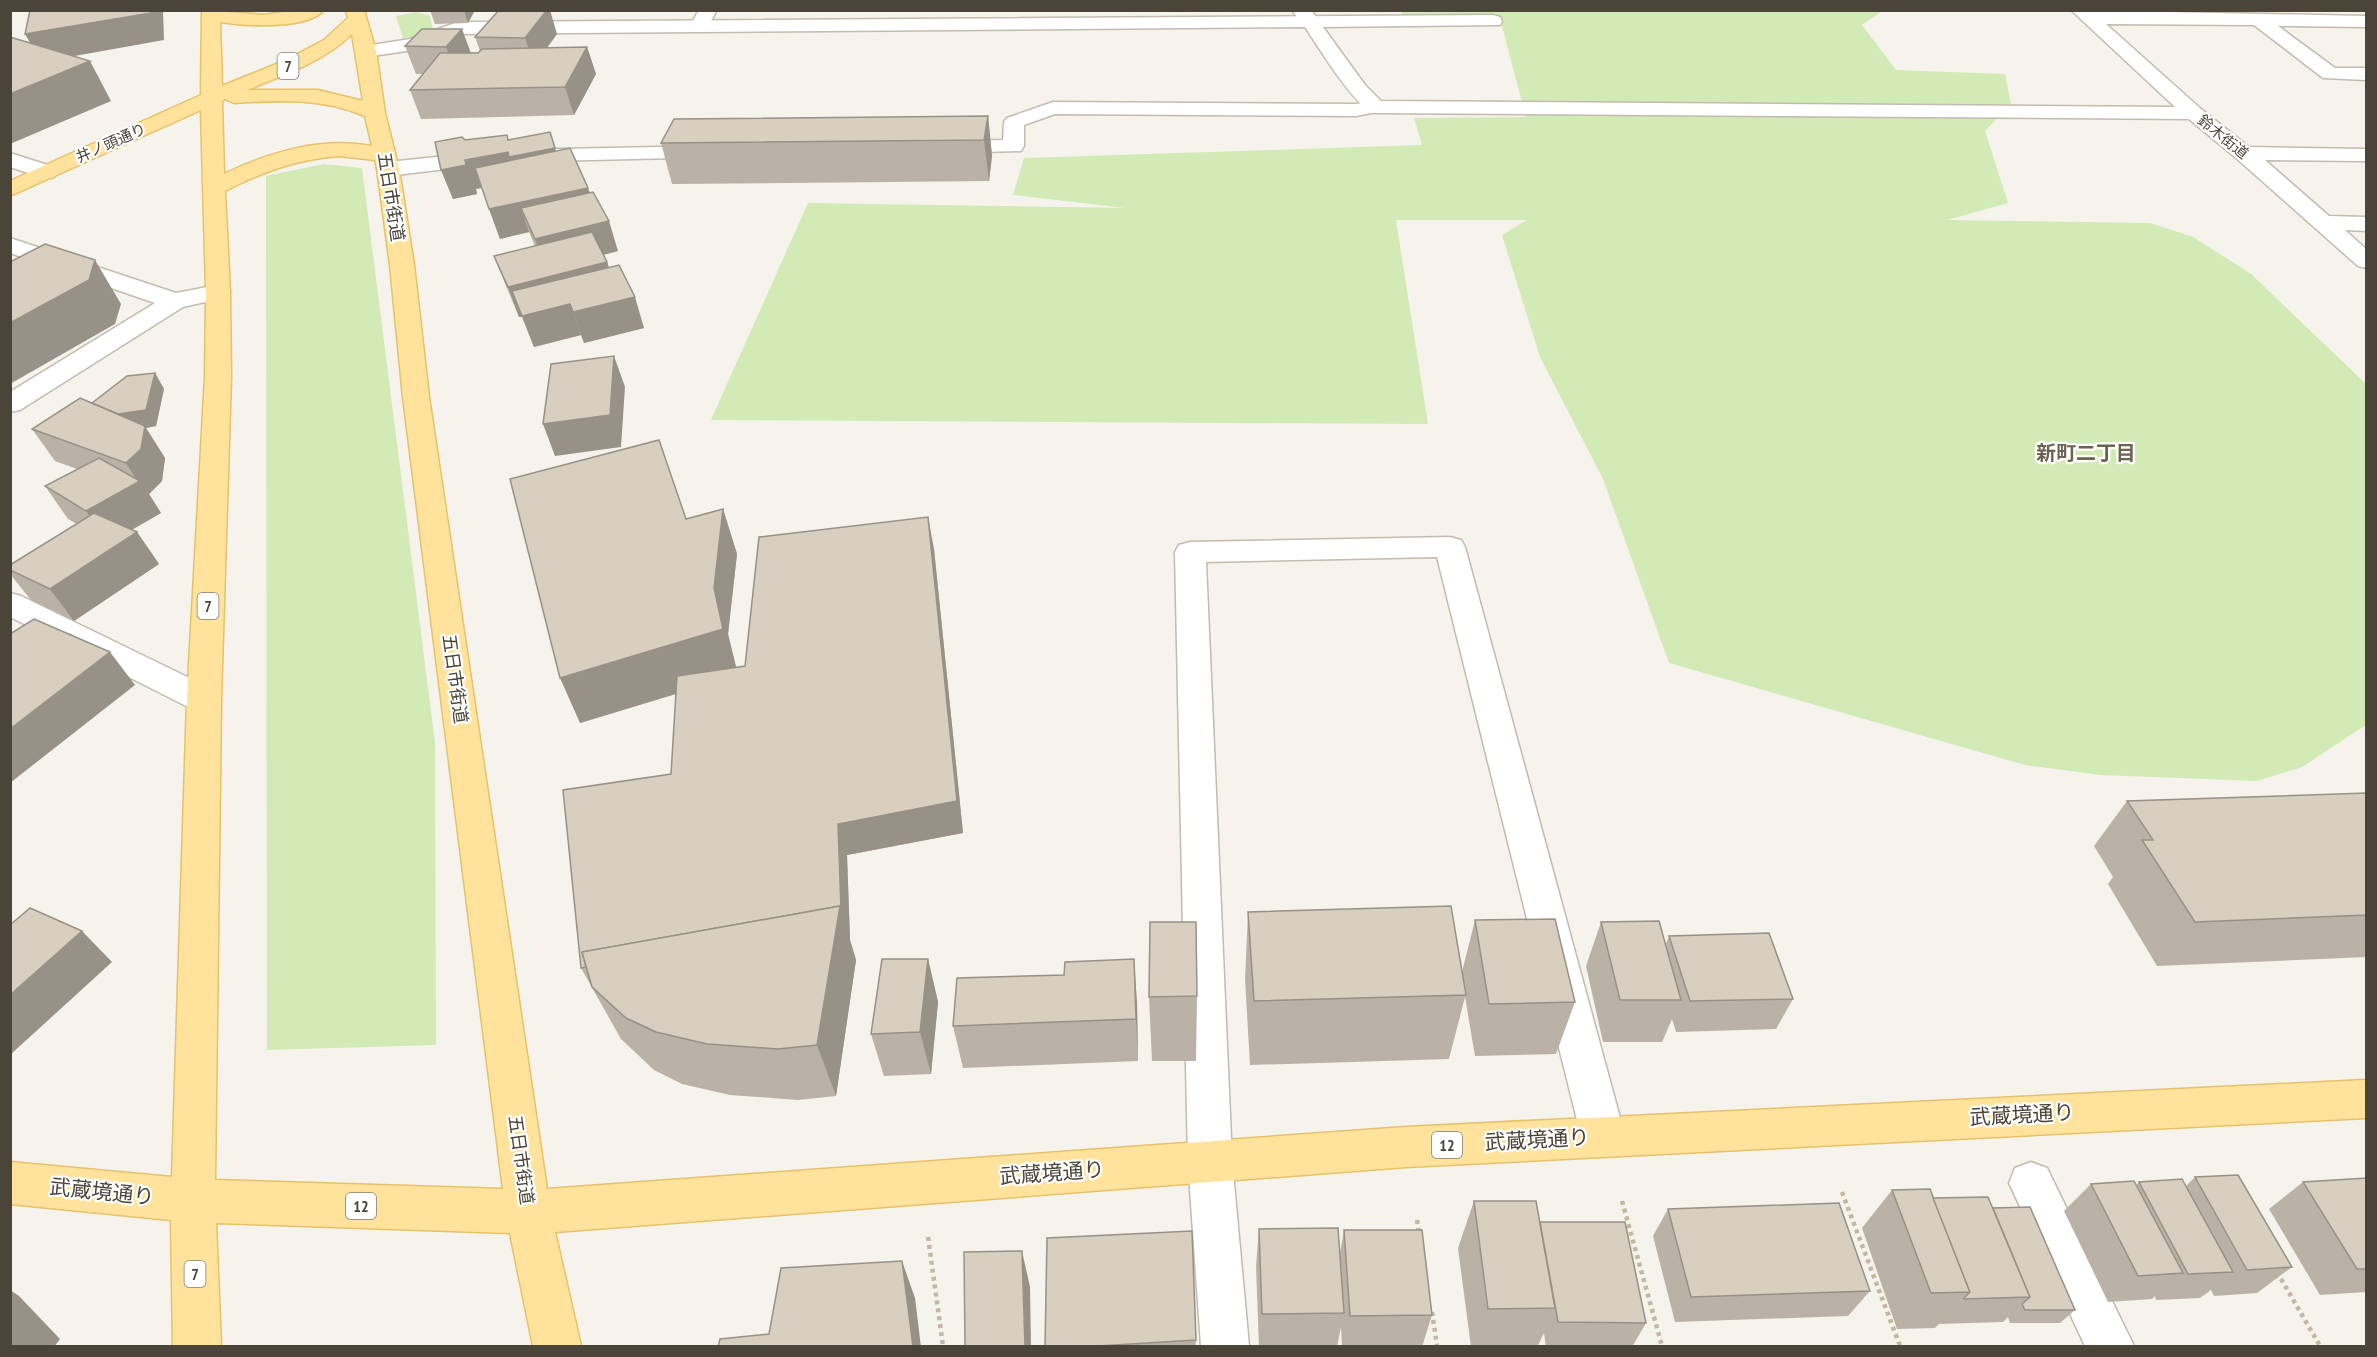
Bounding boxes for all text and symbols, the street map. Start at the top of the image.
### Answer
road number: 7 [278,53,298,79]
street label: 鈴木街道 [2194,110,2253,163]
street label: 井ノ頭通り [73,119,149,166]
street label: 五日市街道 [373,151,410,243]
district label: 新町二丁目 [2036,440,2136,466]
road number: 7 [198,593,218,619]
street label: 五日市街道 [438,633,473,725]
street label: 武蔵境通り [1969,1098,2075,1131]
street label: 五日市街道 [504,1114,539,1206]
street label: 武蔵境通り [1484,1123,1590,1156]
road number: 12 [1432,1132,1462,1158]
street label: 武蔵境通り [999,1155,1105,1190]
street label: 武蔵境通り [48,1173,156,1210]
road number: 12 [346,1193,376,1219]
road number: 7 [184,1261,206,1287]

